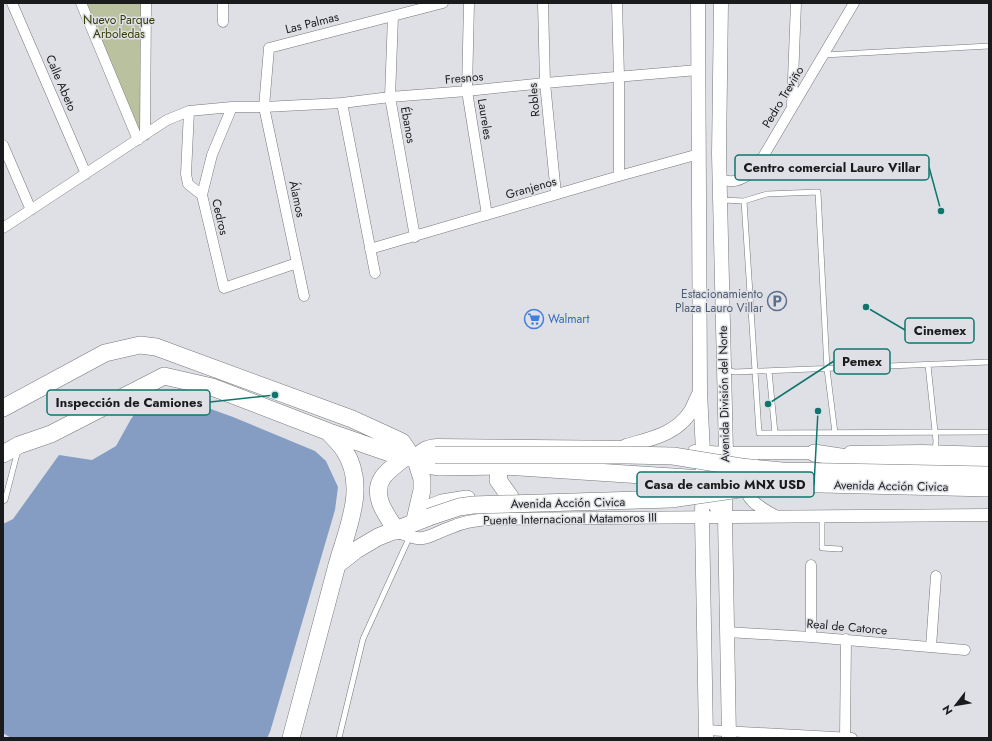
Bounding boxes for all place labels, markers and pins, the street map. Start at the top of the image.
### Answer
callout: Centro comercial Lauro Villar [735,155,929,180]
place label: Estacionamiento Plaza Lauro Villar [675,285,764,317]
parking icon: Estacionamiento Plaza Lauro Villar [766,290,788,312]
supermarket icon: Walmart [523,308,545,330]
place label: Walmart [548,310,589,328]
callout: Cinemex [905,318,974,343]
callout: Pemex [834,349,890,374]
callout: Inspección de Camiones [47,390,210,415]
callout: Casa de cambio MNX USD [637,472,814,497]

